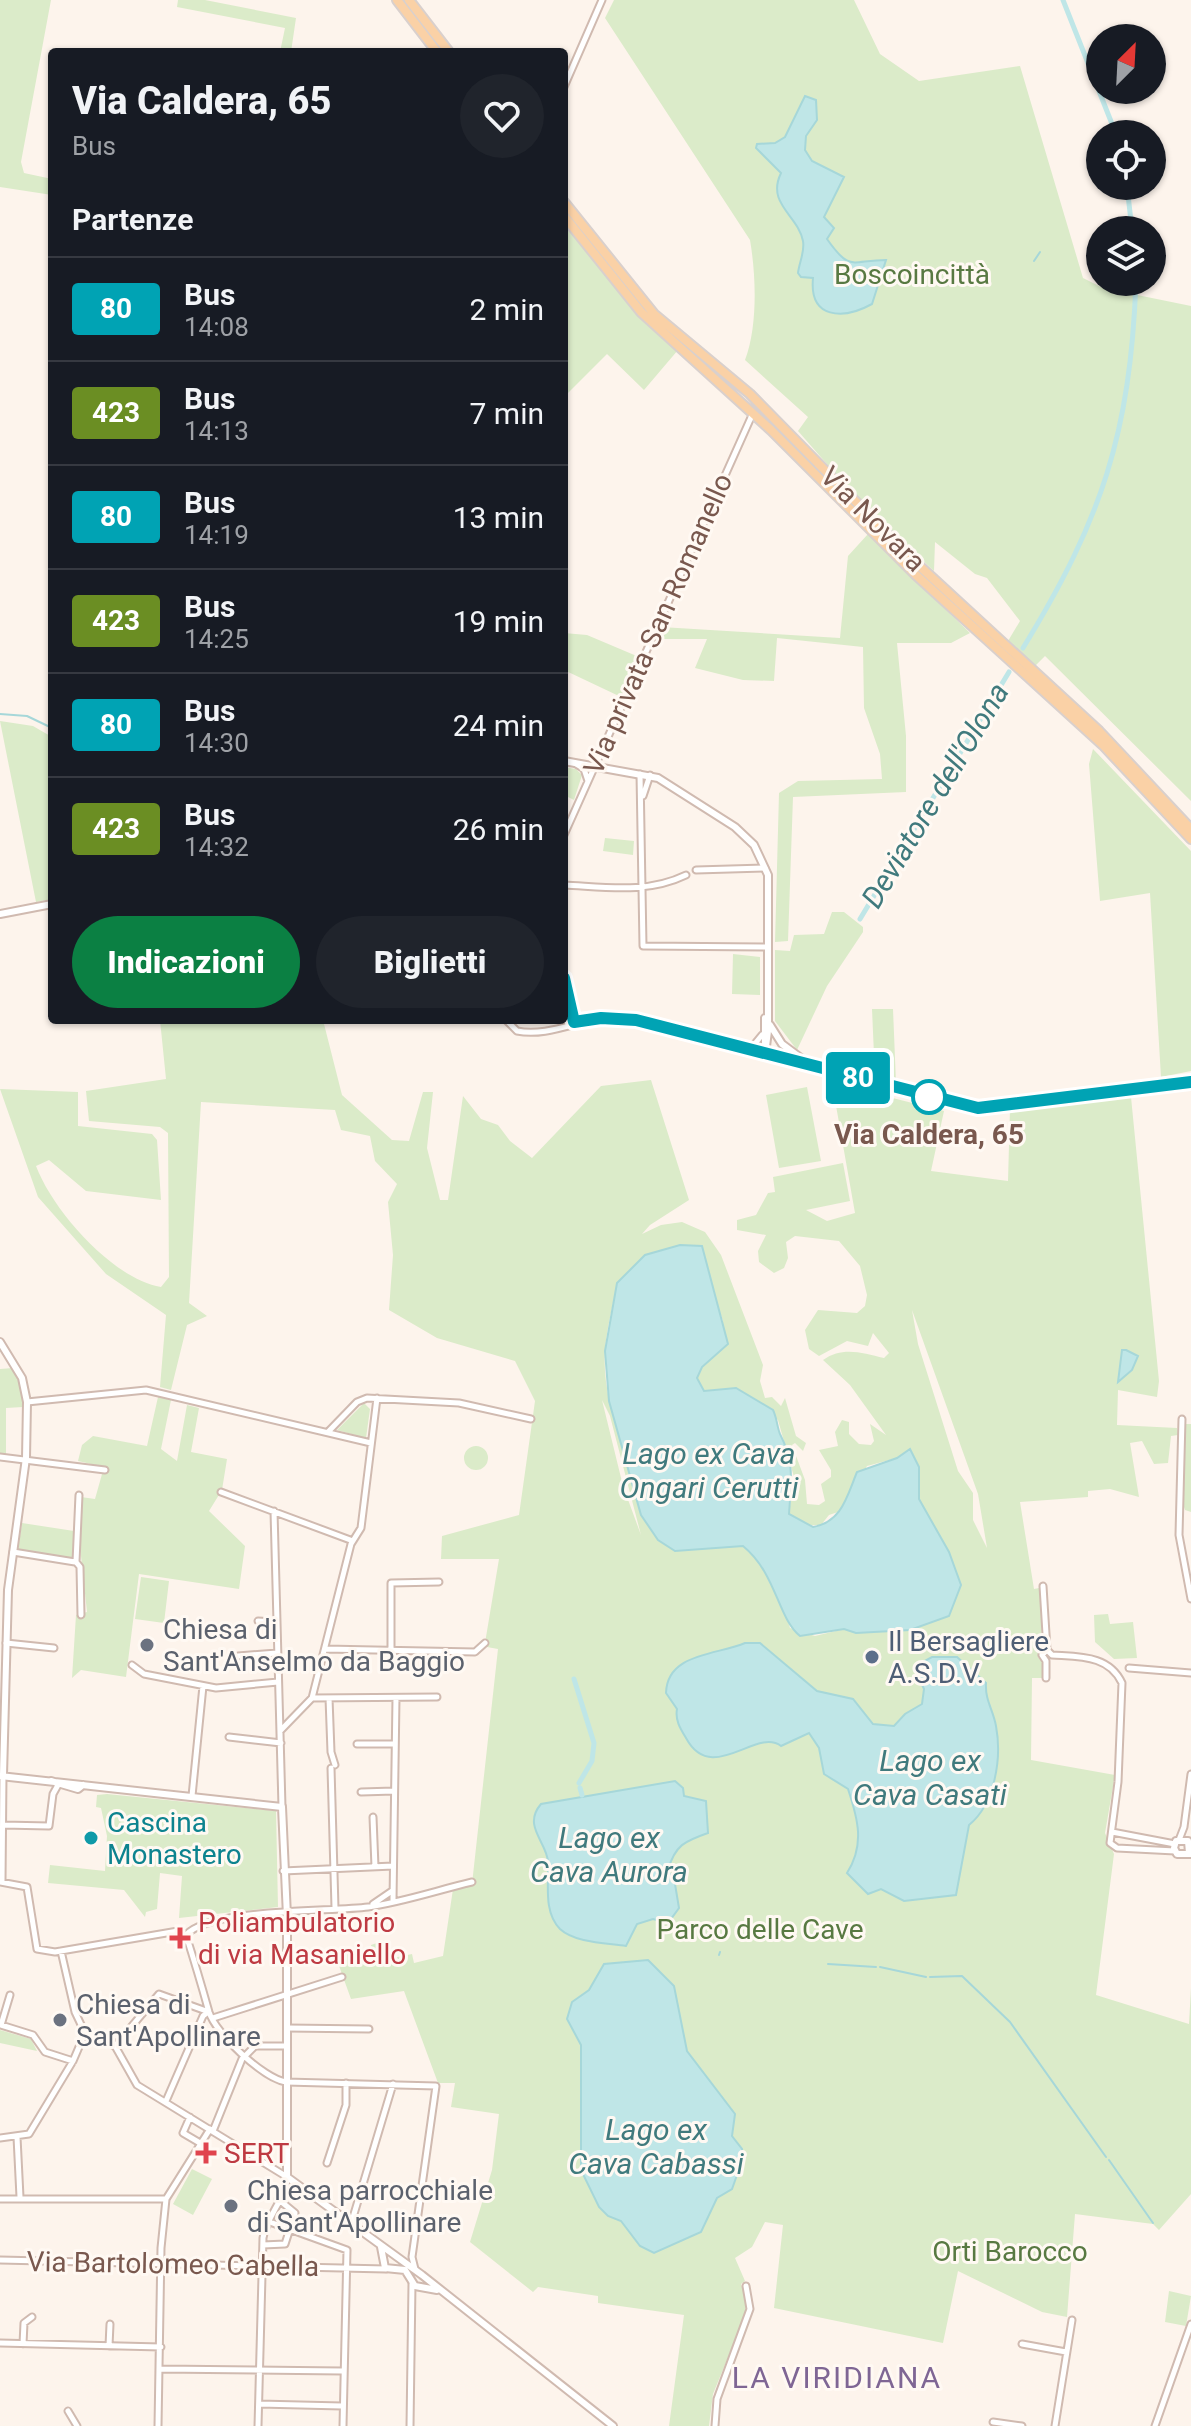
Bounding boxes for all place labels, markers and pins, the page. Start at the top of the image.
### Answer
marker: Via Caldera, 65 [912,1080,946,1114]
place label: Via Caldera, 65 [834,1118,1024,1151]
place label: Chiesa di Sant'Anselmo da Baggio [163,1613,465,1678]
place label: Il Bersagliere A.S.D.V. [888,1625,1049,1690]
marker: Chiesa di Sant'Anselmo da Baggio [138,1636,156,1654]
marker: Il Bersagliere A.S.D.V. [863,1648,881,1666]
place label: Cascina Monastero [107,1806,242,1871]
marker: Cascina Monastero [82,1829,100,1847]
place label: Poliambulatorio di via Masaniello [198,1906,406,1971]
marker: Poliambulatorio di via Masaniello [169,1927,191,1949]
place label: Chiesa di Sant'Apollinare [76,1988,261,2053]
marker: Chiesa di Sant'Apollinare [51,2011,69,2029]
place label: SERT [224,2137,290,2170]
marker: SERT [195,2142,217,2164]
place label: Chiesa parrocchiale di Sant'Apollinare [247,2174,493,2239]
marker: Chiesa parrocchiale di Sant'Apollinare [222,2197,240,2215]

